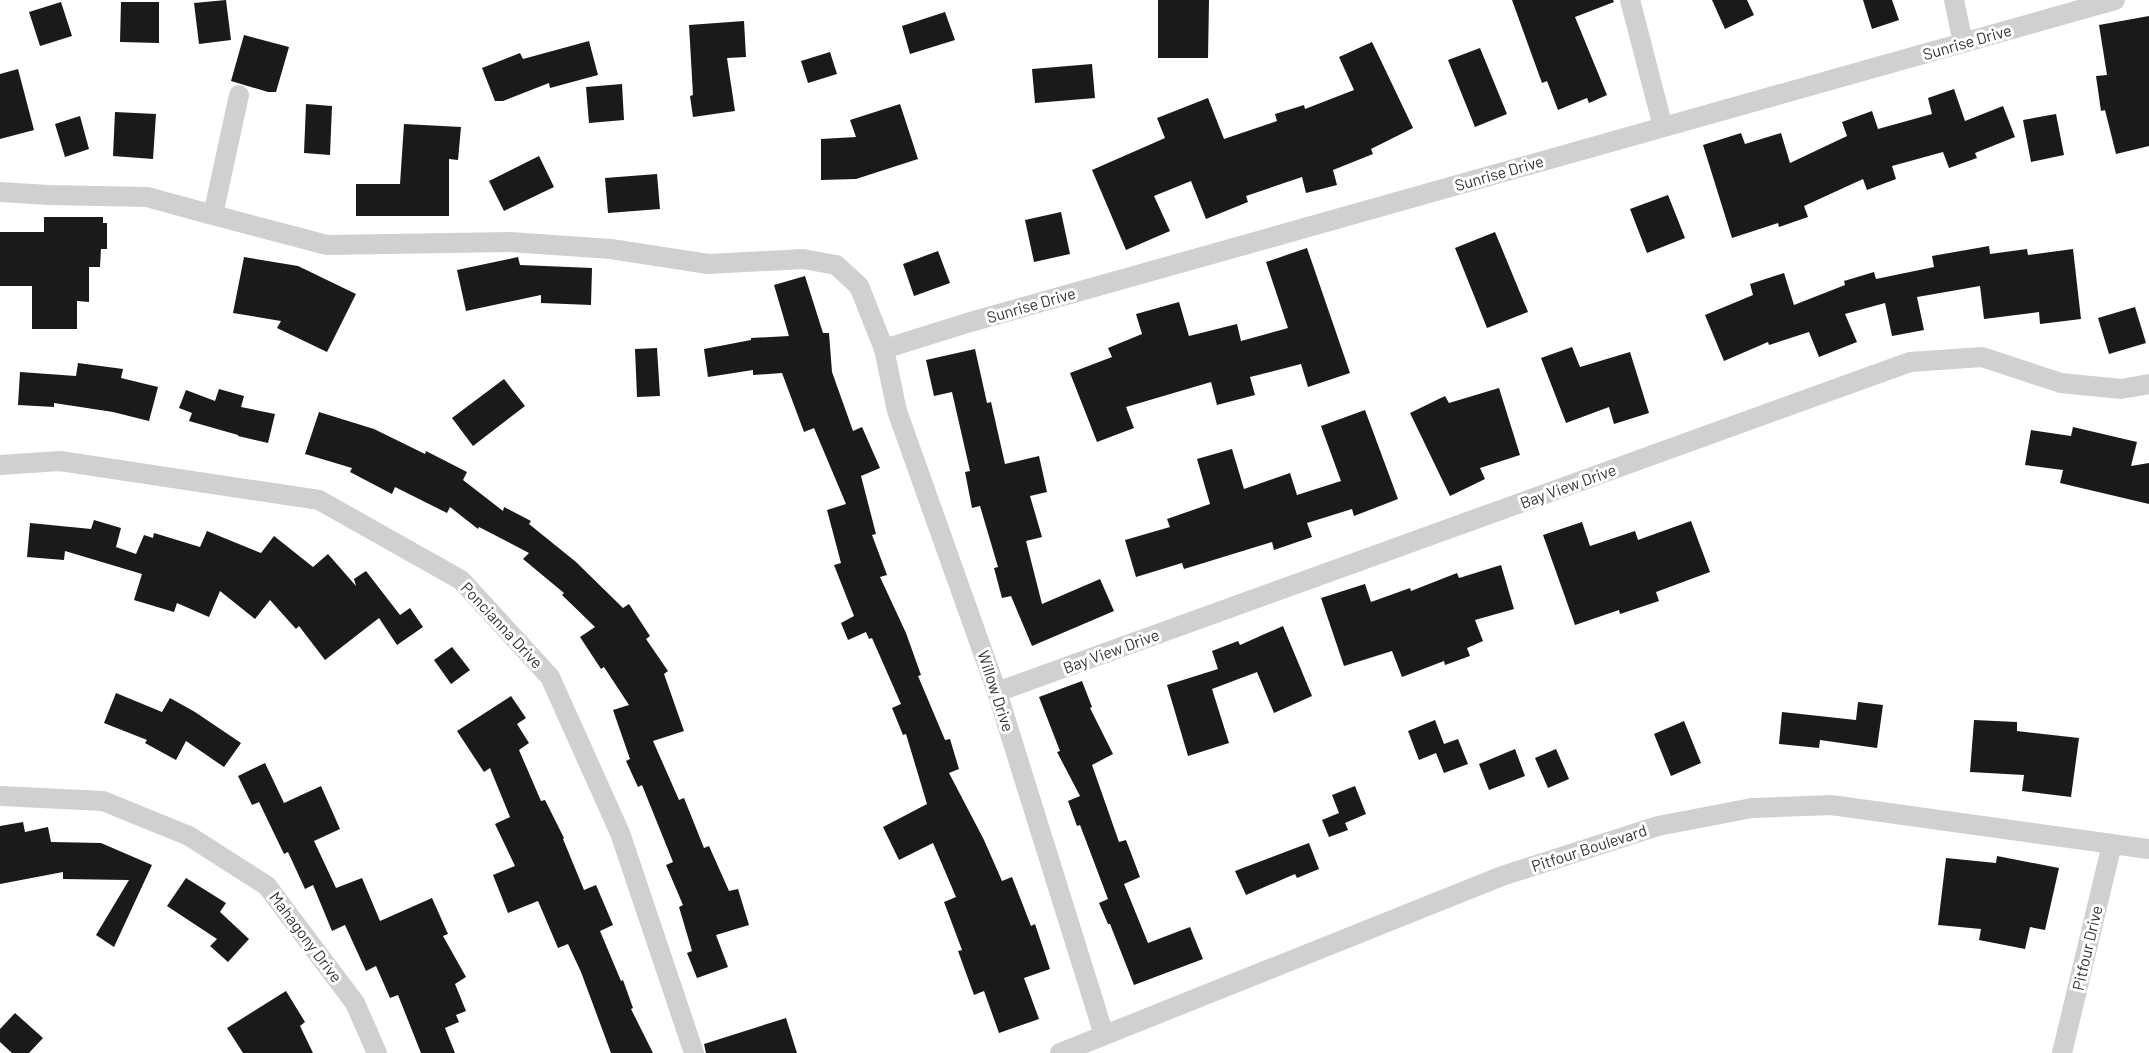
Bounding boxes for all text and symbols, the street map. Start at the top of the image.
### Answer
street label: Sunrise Drive [1920,20,2013,63]
street label: Sunrise Drive [1452,151,1545,194]
street label: Sunrise Drive [984,283,1077,326]
street label: Bay View Drive [1517,459,1618,512]
street label: Poncianna Drive [457,577,547,672]
street label: Bay View Drive [1060,624,1161,677]
street label: Willow Drive [974,648,1019,734]
street label: Pitfour Boulevard [1529,820,1649,875]
street label: Mahagony Drive [266,888,347,986]
street label: Pitfour Drive [2068,904,2105,992]

